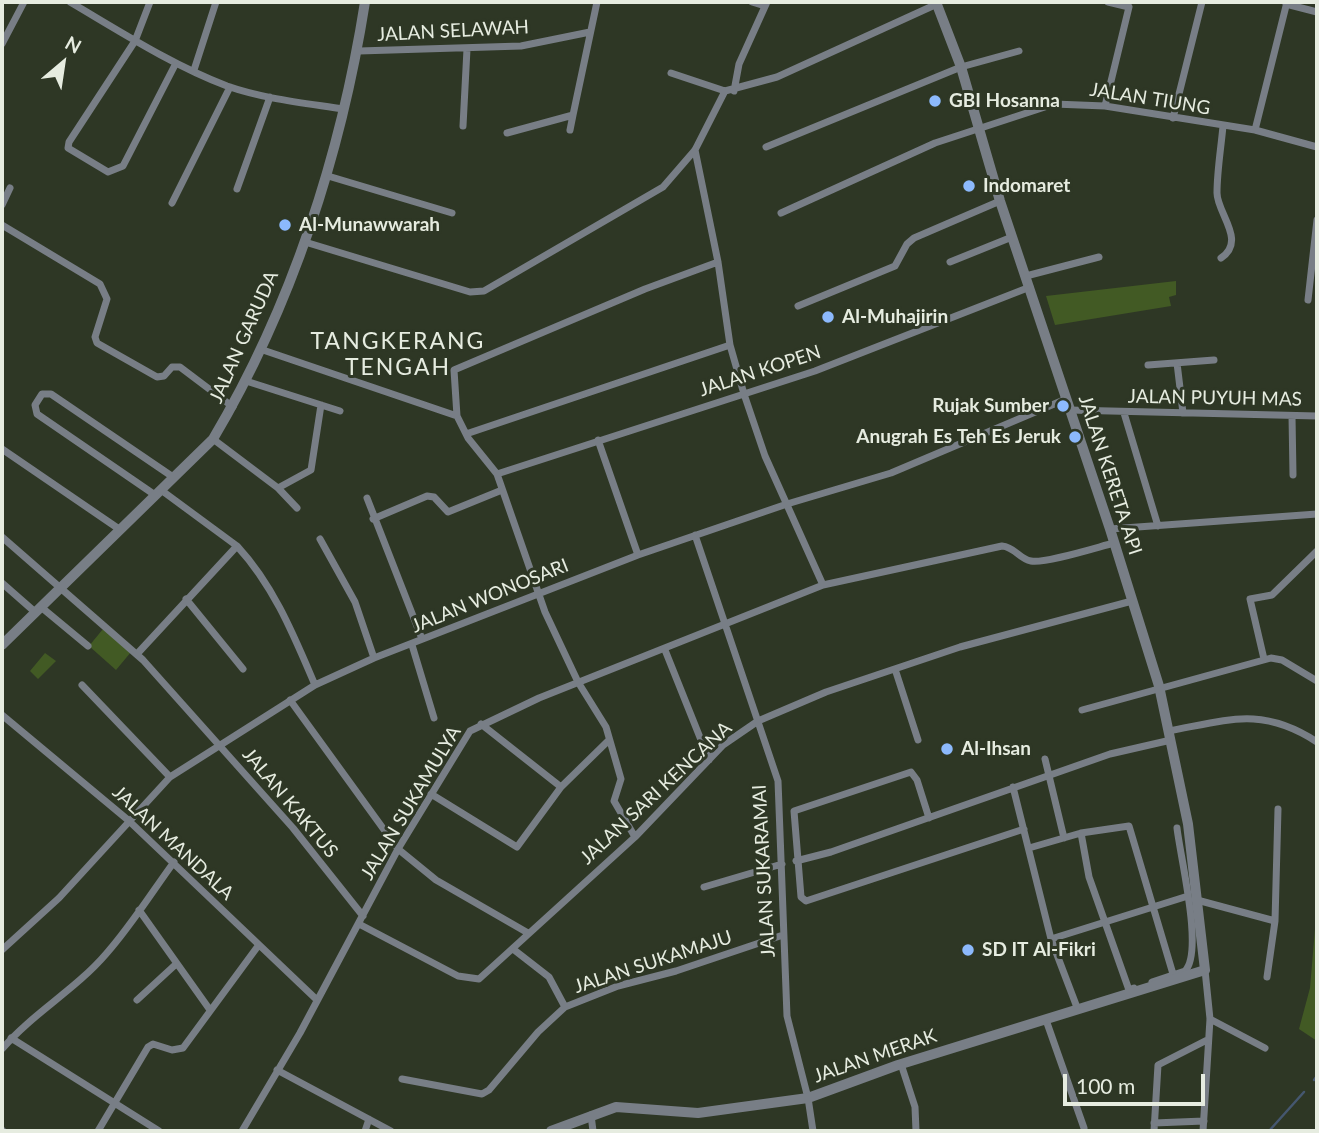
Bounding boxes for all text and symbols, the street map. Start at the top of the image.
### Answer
street label: JALAN SELAWAH [377,16,529,46]
north arrow [28,28,98,98]
text: N [61,31,85,58]
street label: JALAN TIUNG [1088,78,1212,120]
place label: GBI Hosanna [949,90,1060,112]
marker: GBI Hosanna [927,93,943,109]
place label: Indomaret [983,175,1070,197]
marker: Indomaret [961,178,977,194]
place label: Al-Munawwarah [299,214,440,236]
marker: Al-Munawwarah [277,217,293,233]
street label: JALAN GARUDA [205,267,283,407]
place label: Al-Muhajirin [842,306,948,328]
marker: Al-Muhajirin [820,309,836,325]
district label: TANGKERANG TENGAH [312,328,484,382]
street label: JALAN KOPEN [696,341,824,401]
street label: JALAN PUYUH MAS [1128,385,1302,411]
street label: JALAN KERETA API [1073,392,1147,558]
place label: Rujak Sumber [932,395,1049,417]
marker: Rujak Sumber [1055,398,1071,414]
place label: Anugrah Es Teh Es Jeruk [856,426,1061,448]
marker: Anugrah Es Teh Es Jeruk [1067,429,1083,445]
street label: JALAN WONOSARI [408,554,572,638]
street label: JALAN SARI KENCANA [576,717,736,869]
street label: JALAN SUKAMULYA [356,722,466,884]
place label: Al-Ihsan [961,738,1031,760]
marker: Al-Ihsan [939,741,955,757]
street label: JALAN KAKTUS [237,743,343,863]
street label: JALAN MANDALA [108,781,238,905]
street label: JALAN SUKARAMAI [748,784,780,958]
street label: JALAN SUKAMAJU [571,926,735,998]
place label: SD IT Al-Fikri [982,939,1096,961]
marker: SD IT Al-Fikri [960,942,976,958]
street label: JALAN MERAK [810,1024,940,1088]
scale bar [1067,1060,1209,1104]
text: 100 m [1076,1073,1135,1098]

